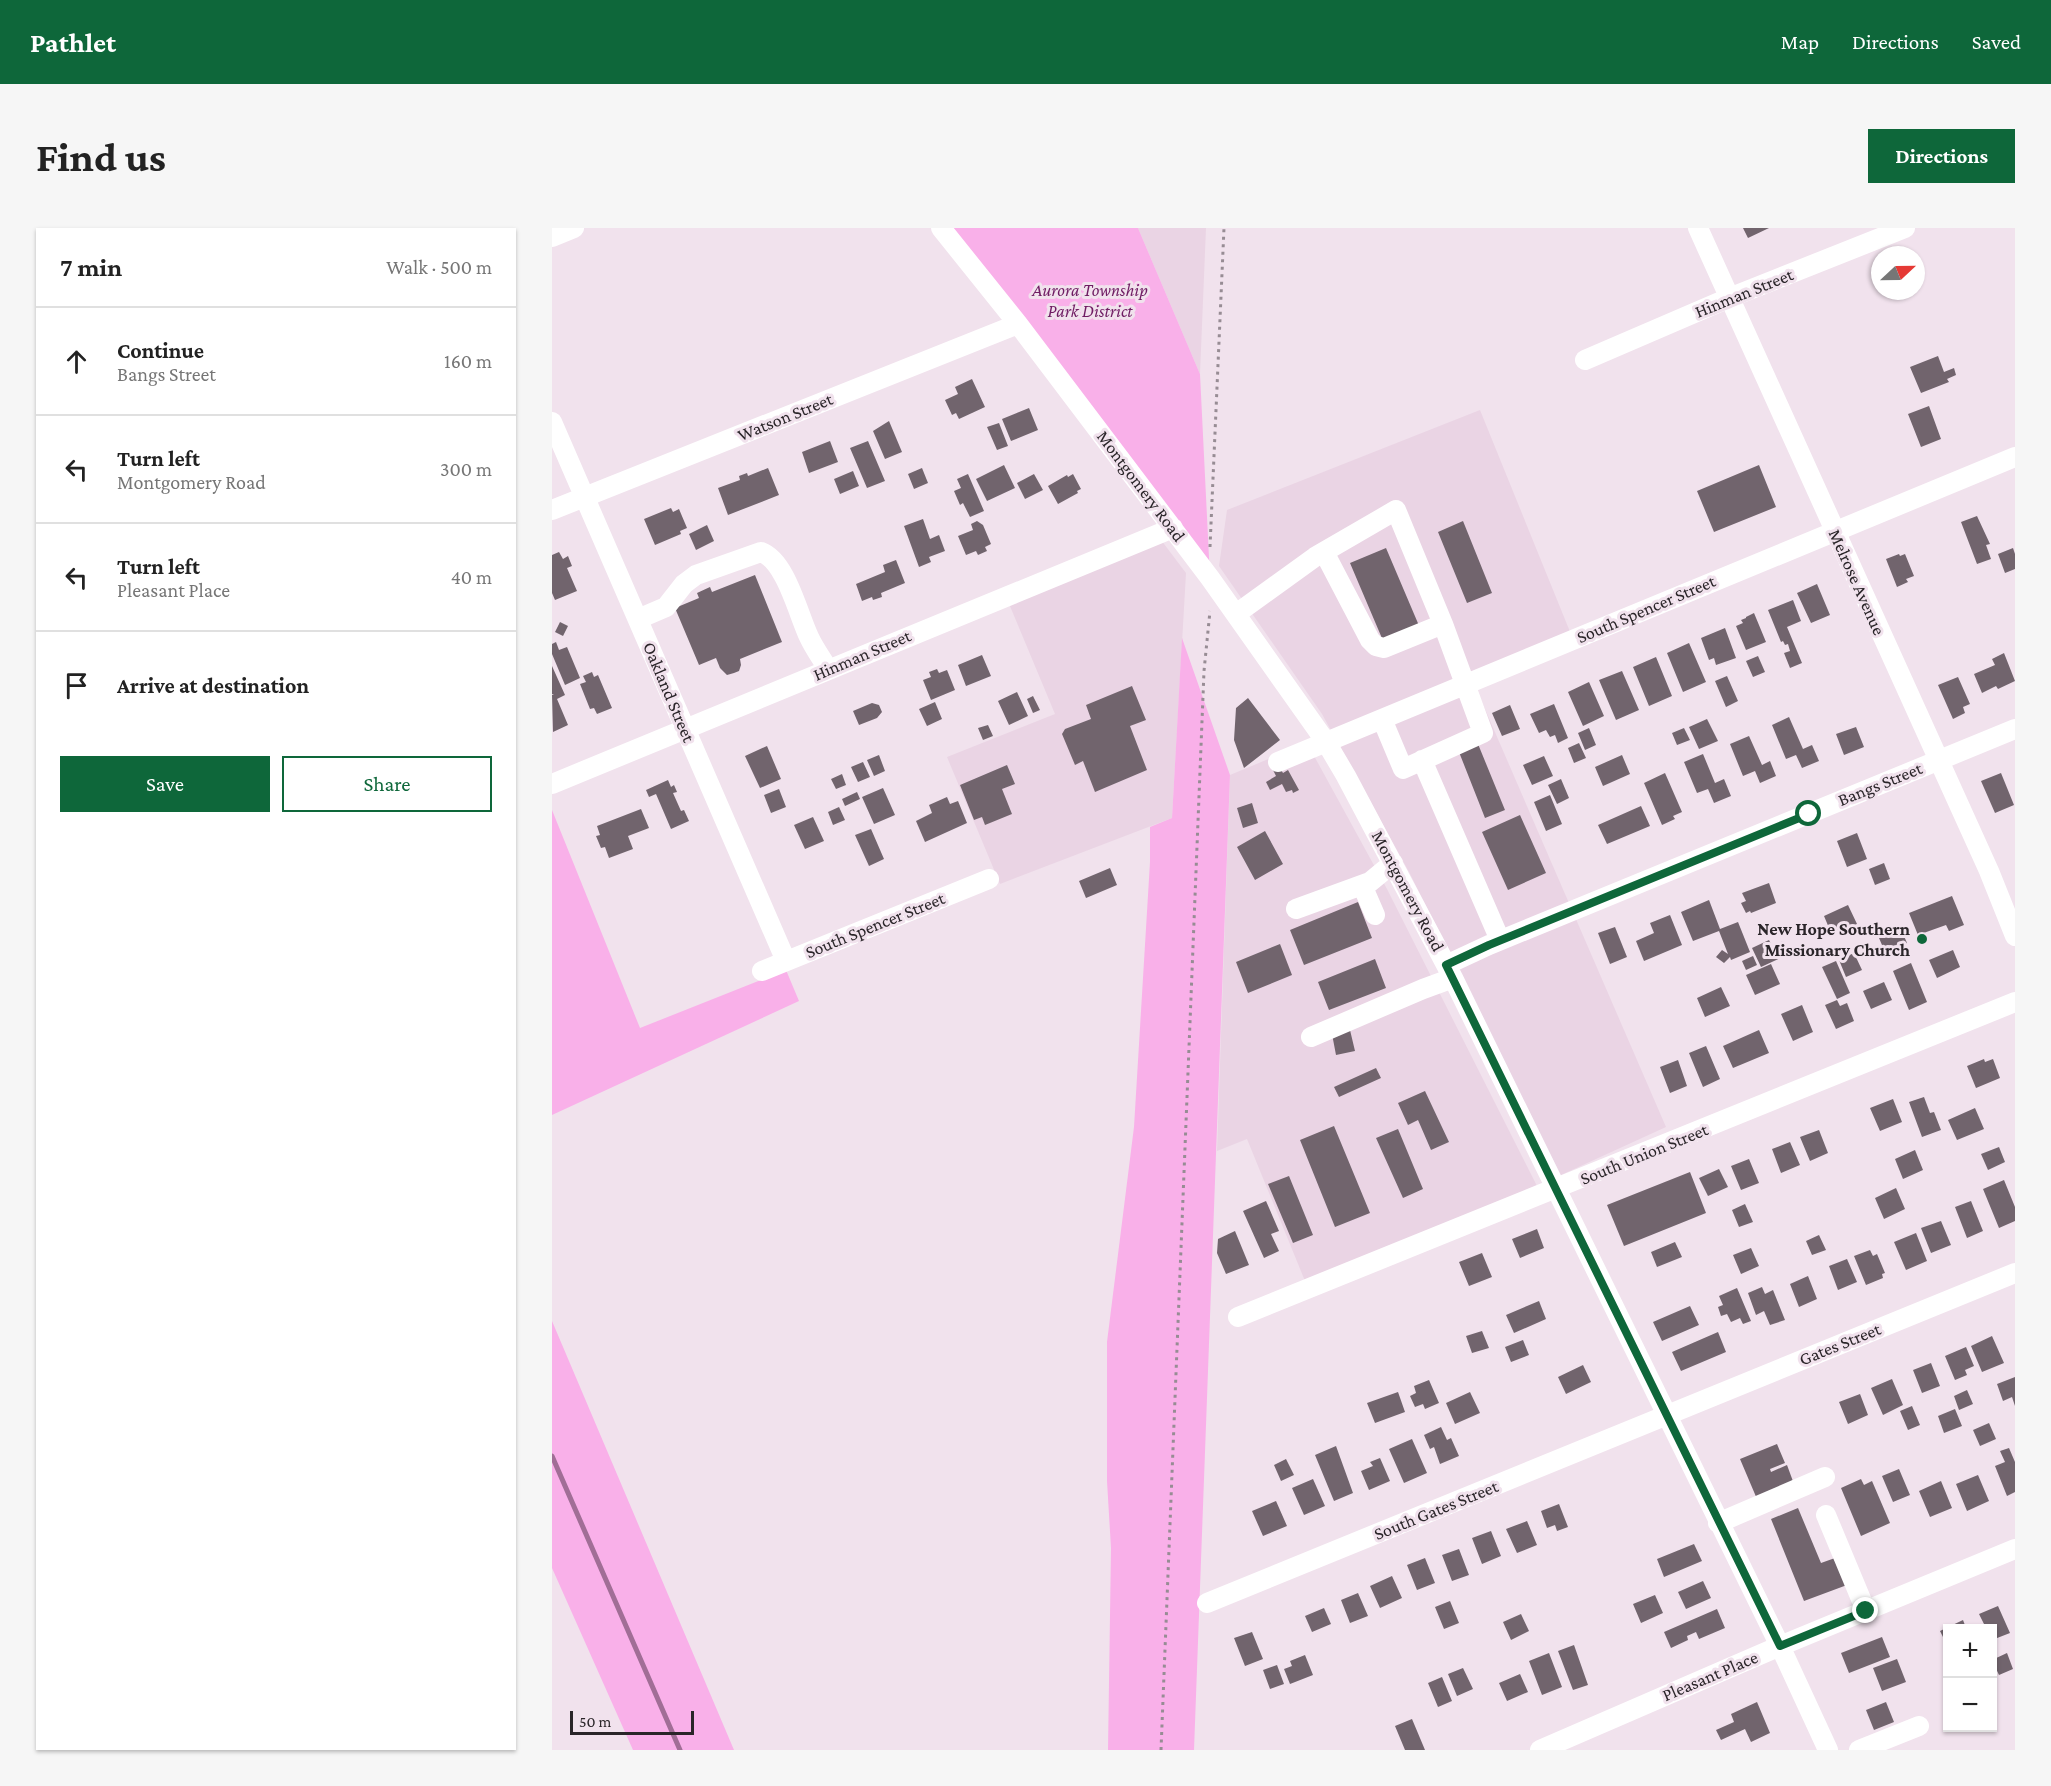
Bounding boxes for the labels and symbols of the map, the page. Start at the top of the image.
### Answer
north arrow [1871,246,1925,300]
street label: Hinman Street [1692,264,1797,322]
park label: Aurora Township Park District [1031,280,1148,321]
street label: Watson Street [734,388,837,445]
street label: Montgomery Road [1093,427,1190,546]
street label: Melrose Avenue [1825,526,1889,638]
street label: South Spencer Street [1574,570,1719,647]
street label: Hinman Street [810,625,915,685]
street label: Oakland Street [639,639,699,746]
street label: Bangs Street [1835,758,1926,810]
route start [1795,800,1821,826]
street label: Montgomery Road [1368,827,1449,955]
street label: South Spencer Street [802,888,949,962]
place label: New Hope Southern Missionary Church [1757,919,1911,960]
marker: New Hope Southern Missionary Church [1915,932,1929,946]
street label: South Union Street [1577,1119,1712,1189]
street label: Gates Street [1796,1318,1885,1369]
street label: South Gates Street [1371,1476,1502,1544]
route end [1852,1597,1878,1623]
street label: Pleasant Place [1659,1647,1761,1705]
scale bar [570,1708,694,1736]

